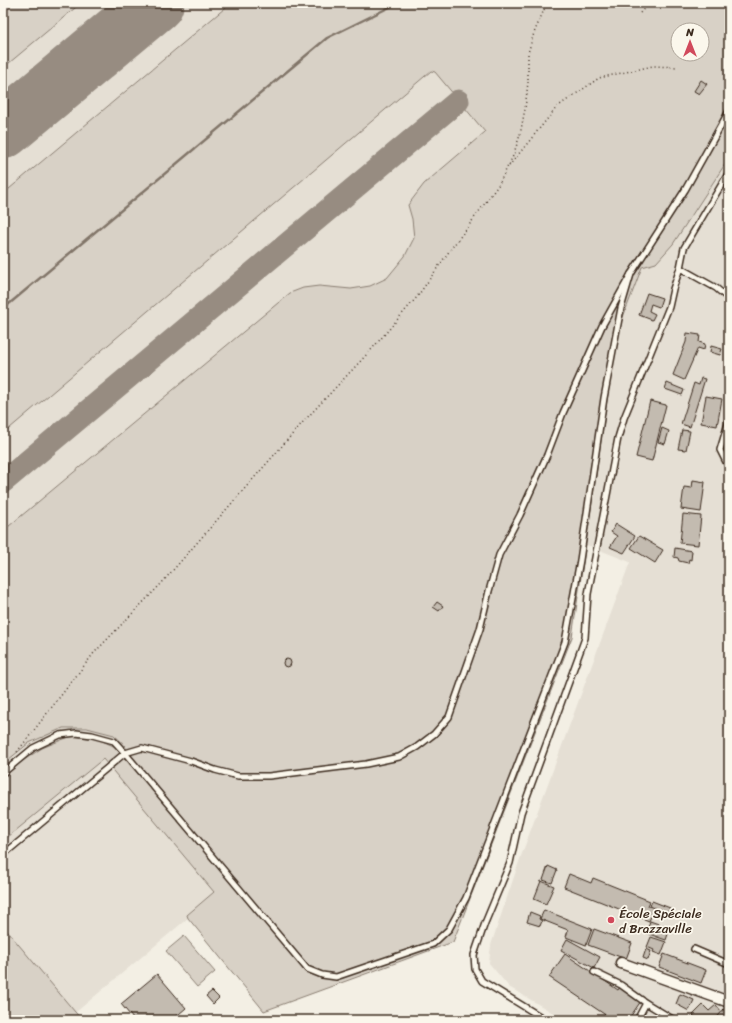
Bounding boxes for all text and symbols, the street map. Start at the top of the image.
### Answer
north arrow [670,22,710,62]
text: N [685,23,694,42]
place label: École Spéciale d Brazzaville [619,902,702,940]
marker: École Spéciale d Brazzaville [606,915,616,925]

